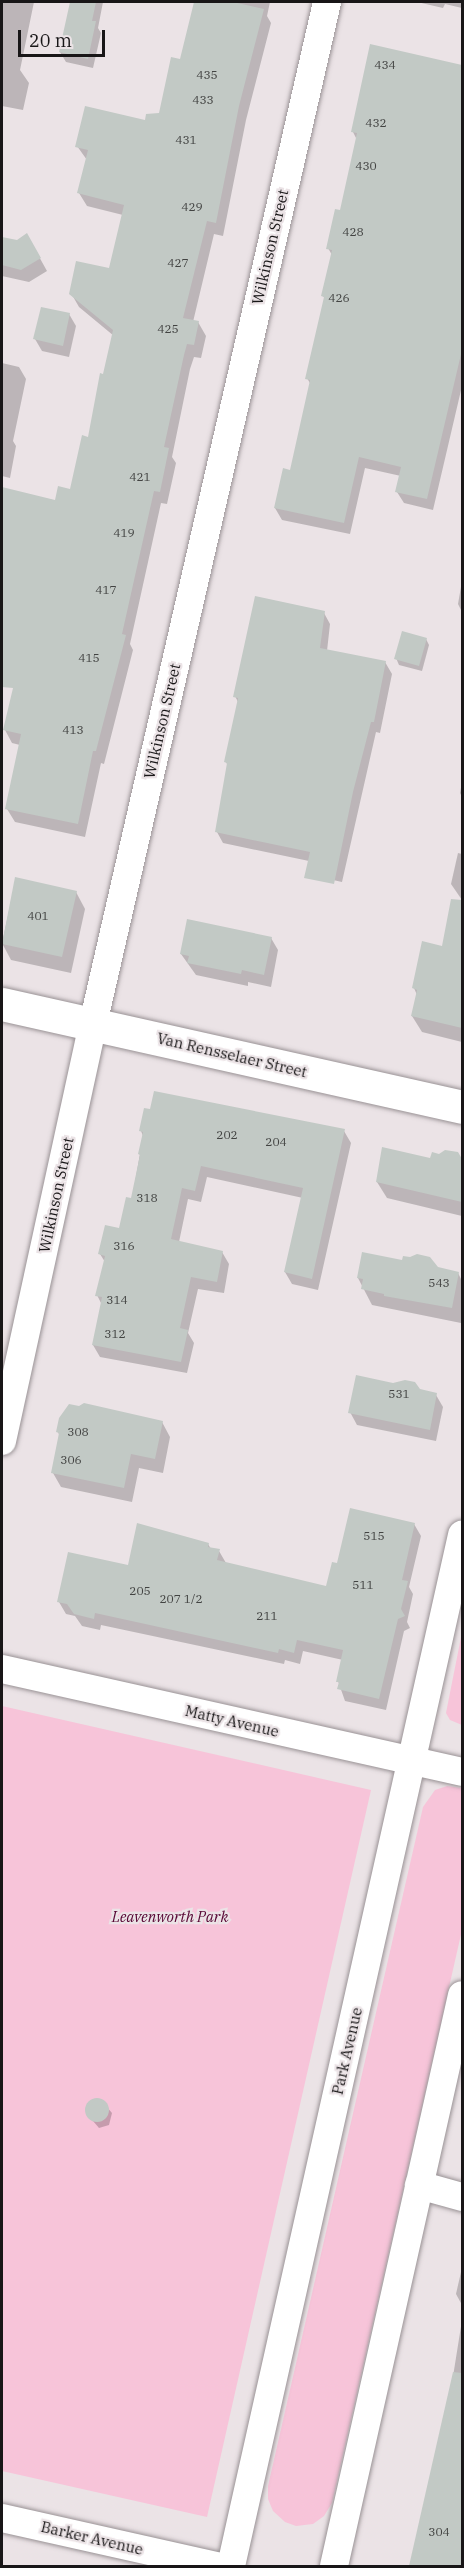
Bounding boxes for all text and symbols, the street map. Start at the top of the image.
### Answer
scale bar [21,18,108,56]
text: 20 m [29,29,72,52]
house number: 434 [374,58,396,72]
house number: 435 [196,68,218,82]
house number: 433 [192,93,214,107]
house number: 432 [365,116,387,130]
house number: 431 [175,133,197,147]
house number: 430 [355,159,377,173]
street label: Wilkinson Street [248,188,292,306]
house number: 429 [181,200,203,214]
house number: 428 [342,225,364,239]
house number: 427 [167,256,189,270]
house number: 426 [328,291,350,305]
house number: 425 [157,322,179,336]
house number: 421 [129,470,151,484]
house number: 419 [113,526,135,540]
house number: 417 [95,583,117,597]
house number: 415 [78,651,100,665]
street label: Wilkinson Street [140,662,184,780]
house number: 413 [62,723,84,737]
house number: 401 [27,909,49,923]
street label: Van Rensselaer Street [155,1029,309,1081]
house number: 202 [216,1128,238,1142]
house number: 204 [265,1135,287,1149]
street label: Wilkinson Street [35,1136,77,1254]
house number: 318 [136,1191,158,1205]
house number: 316 [113,1239,135,1253]
house number: 543 [428,1276,450,1290]
house number: 314 [106,1293,128,1307]
house number: 312 [104,1327,126,1341]
house number: 531 [388,1387,410,1401]
house number: 308 [67,1425,89,1439]
house number: 306 [60,1453,82,1467]
house number: 515 [363,1529,385,1543]
house number: 511 [352,1578,374,1592]
house number: 205 [129,1584,151,1598]
house number: 207 1/2 [159,1592,203,1606]
house number: 211 [256,1609,278,1623]
street label: Matty Avenue [183,1701,281,1741]
park label: Leavenworth Park [112,1908,228,1926]
street label: Park Avenue [328,2006,366,2096]
street label: Barker Avenue [39,2517,145,2559]
house number: 304 [428,2525,450,2539]

